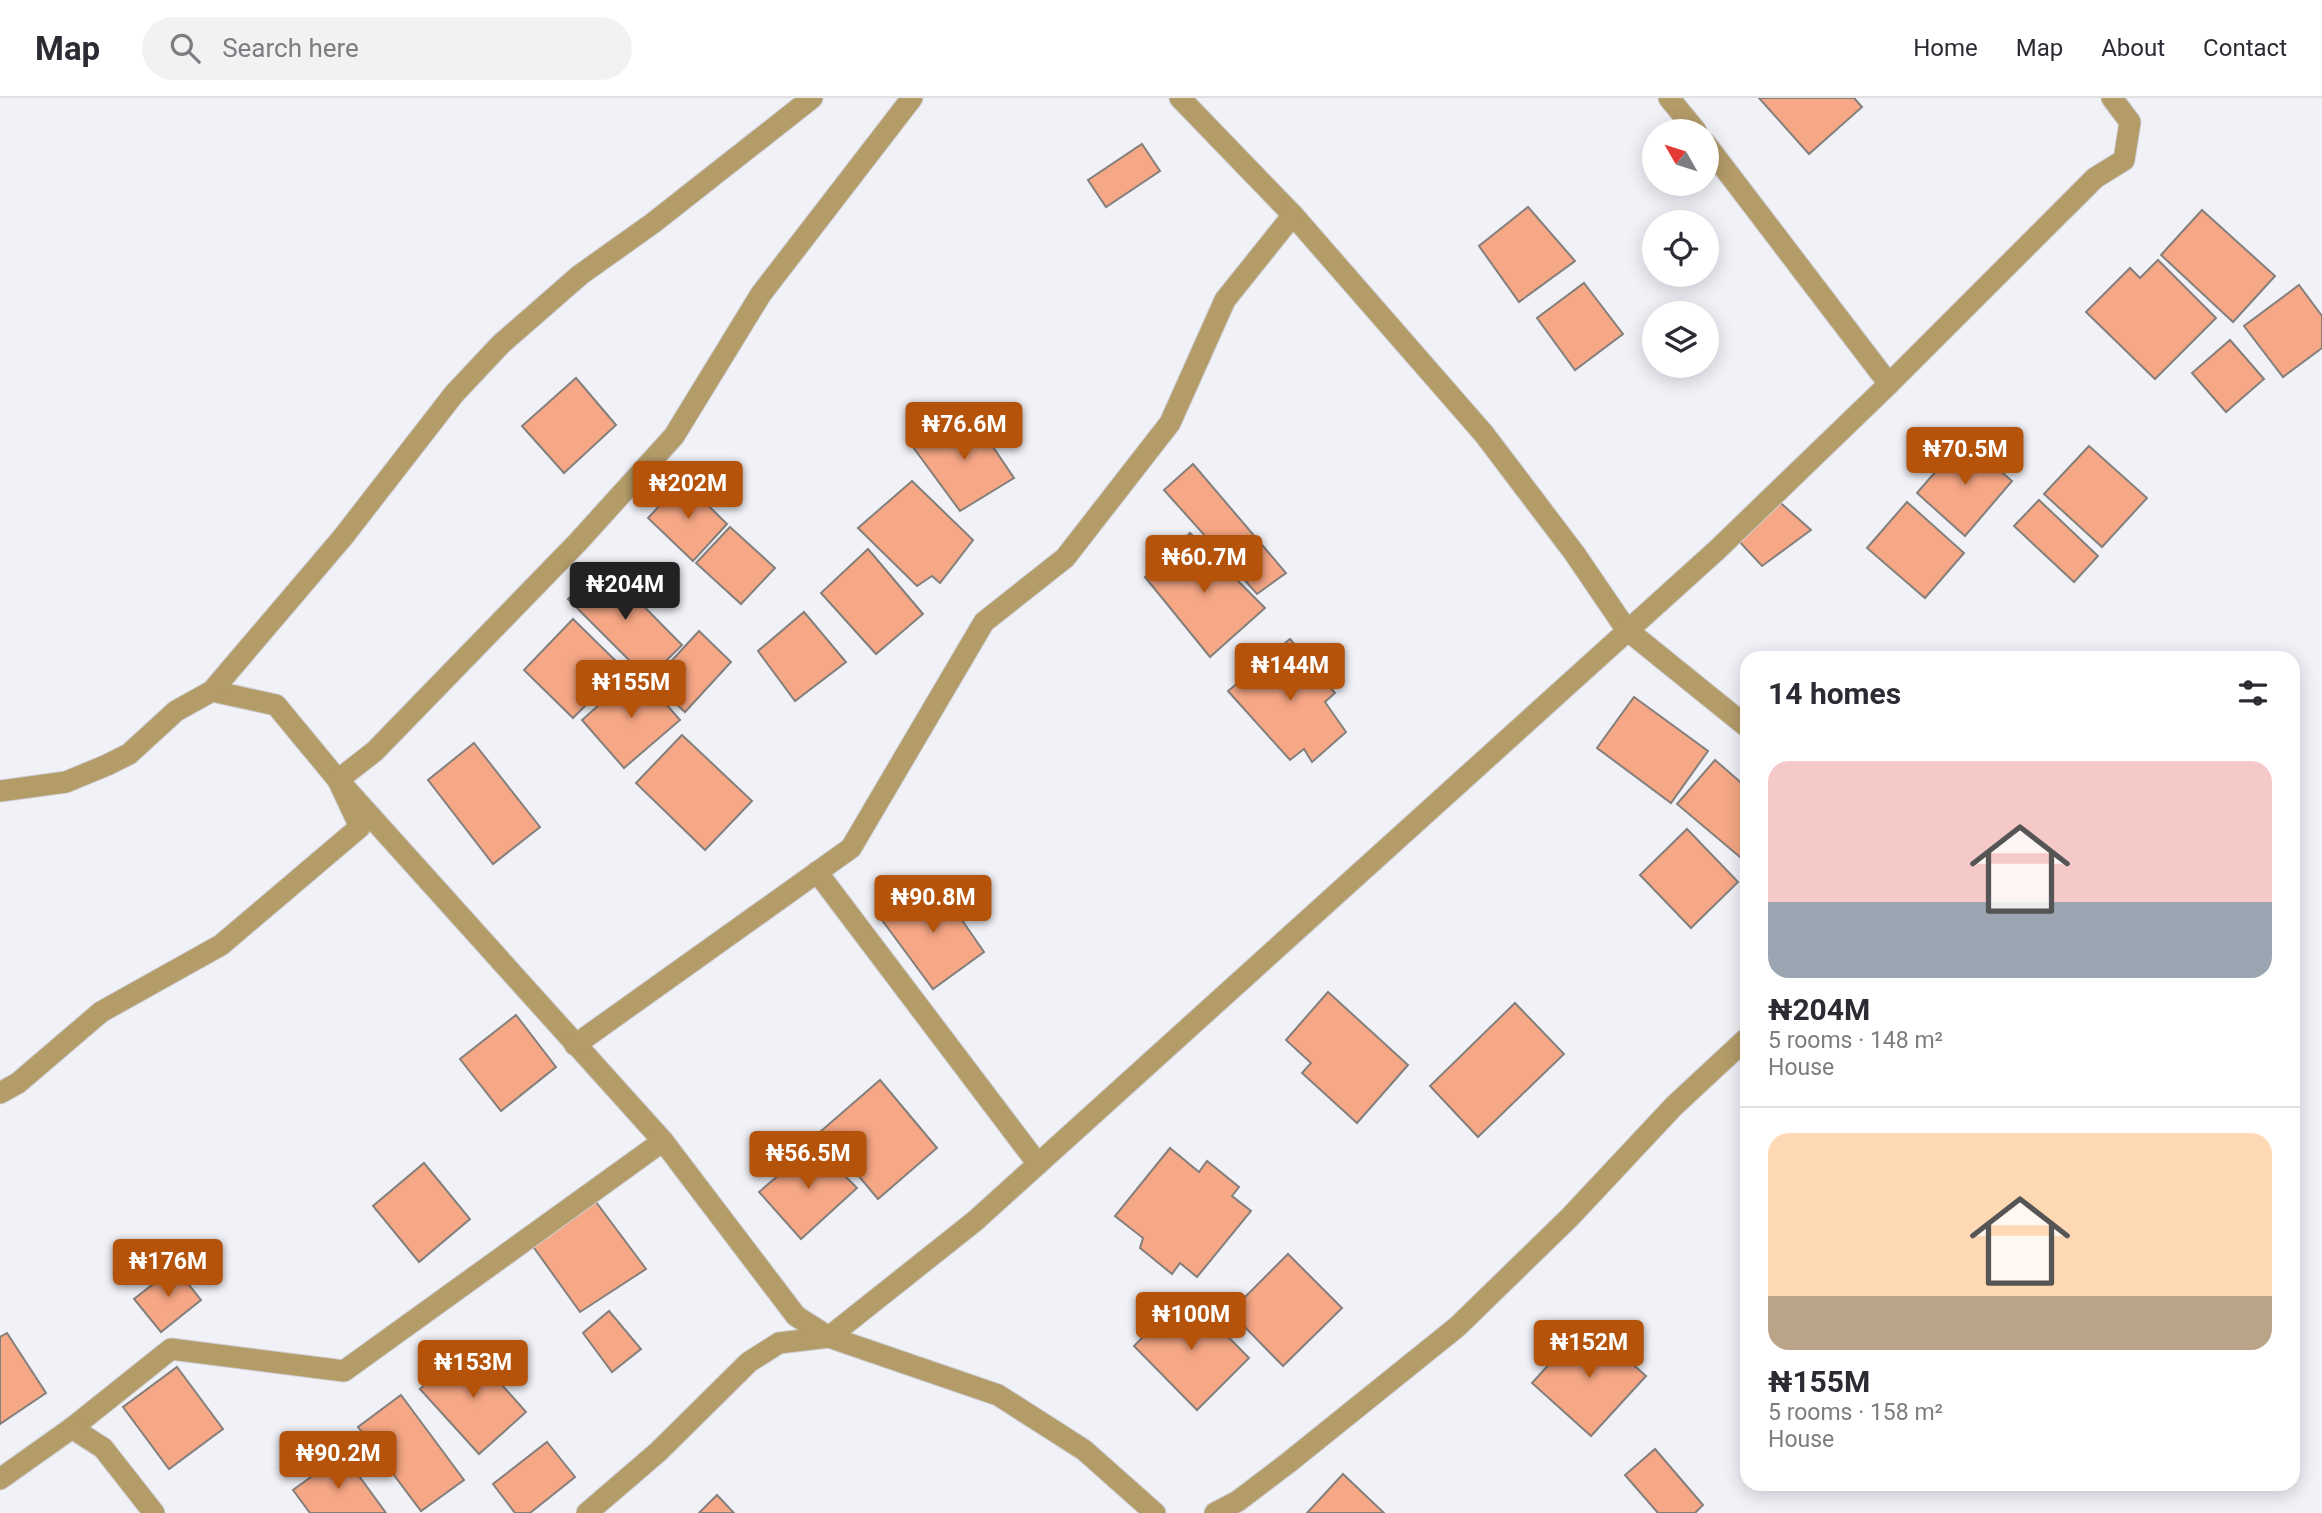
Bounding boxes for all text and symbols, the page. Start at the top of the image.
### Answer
search box [142,17,632,80]
text: Map [35,29,100,68]
icon: search [166,29,204,67]
text: Search here [222,33,359,63]
text: Home [1913,34,1978,62]
text: Map [2016,34,2063,62]
text: About [2101,34,2165,62]
text: Contact [2203,34,2287,62]
north arrow [1642,119,1718,196]
map controls [1642,119,1719,378]
button: locate [1642,210,1719,287]
button: layers [1642,301,1719,378]
pin: ₦76.6M [907,402,1021,462]
text: ₦76.6M [921,411,1007,438]
pin: ₦70.5M [1908,428,2022,487]
text: ₦70.5M [1922,436,2008,463]
pin: ₦202M [639,462,737,521]
text: ₦202M [649,470,727,497]
pin: ₦60.7M [1147,536,1261,595]
text: ₦60.7M [1161,544,1247,571]
pin: ₦204M [576,562,674,622]
text: ₦204M [586,571,664,598]
pin: ₦144M [1241,644,1339,703]
text: ₦144M [1251,652,1329,679]
pin: ₦155M [582,660,680,720]
text: ₦155M [592,669,670,696]
icon: filters [2234,674,2272,712]
text: 14 homes [1768,676,1901,711]
icon: home [1957,806,2083,932]
pin: ₦90.8M [876,876,990,935]
text: ₦90.8M [890,884,976,911]
text: ₦204M [1768,992,1870,1027]
text: 5 rooms · 148 m² [1768,1027,1943,1054]
text: House [1768,1054,1834,1081]
pin: ₦56.5M [751,1132,865,1191]
text: ₦56.5M [765,1140,851,1167]
icon: home [1957,1178,2083,1304]
pin: ₦176M [119,1240,217,1299]
text: ₦176M [129,1248,207,1275]
pin: ₦100M [1142,1292,1240,1352]
text: ₦100M [1152,1301,1230,1328]
pin: ₦152M [1540,1320,1638,1380]
text: ₦152M [1550,1329,1628,1356]
pin: ₦153M [424,1340,522,1400]
text: ₦153M [434,1349,512,1376]
text: ₦155M [1768,1364,1870,1399]
text: 5 rooms · 158 m² [1768,1399,1943,1426]
text: House [1768,1426,1834,1453]
pin: ₦90.2M [281,1432,395,1491]
text: ₦90.2M [295,1440,381,1467]

